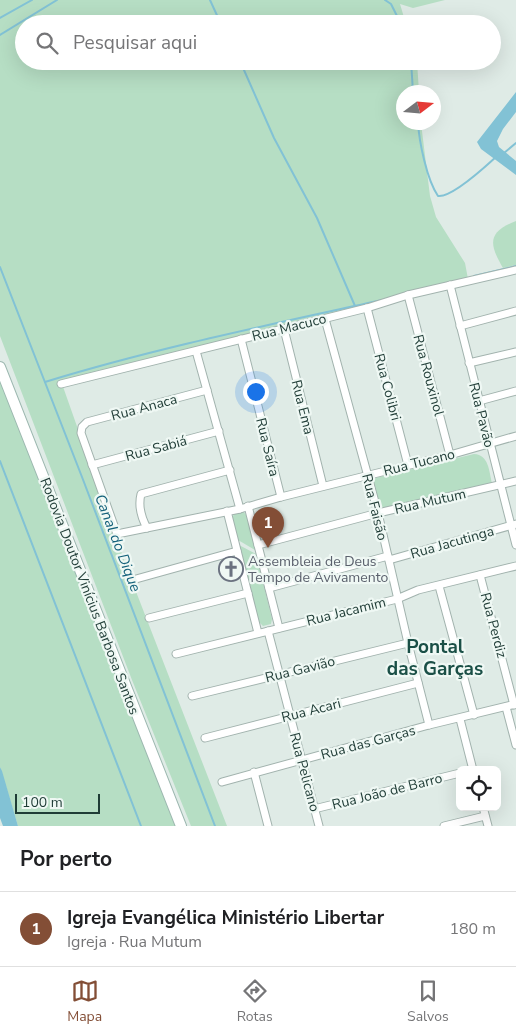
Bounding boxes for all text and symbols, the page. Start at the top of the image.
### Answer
search box [15,15,501,70]
icon: search [33,29,61,57]
text: Pesquisar aqui [73,30,197,56]
north arrow [396,85,441,130]
street label: Rua Macuco [250,309,329,346]
street label: Rua Rouxinol [409,332,449,419]
street label: Rua Colibri [369,351,406,423]
street label: Rua Ema [287,378,318,436]
your location [243,379,269,405]
street label: Rua Pavão [464,381,499,450]
street label: Rua Anaca [109,390,179,425]
street label: Rua Saíra [251,416,284,478]
street label: Rua Sabiá [123,431,189,466]
street label: Rua Tucano [381,444,457,481]
street label: Rua Faisão [357,472,392,543]
street label: Rodovia Doutor Vinícius Barbosa Santos [35,475,144,718]
street label: Rua Mutum [393,484,468,519]
water label: Canal do Dique [90,491,146,595]
pin: 1 [252,507,284,548]
street label: Rua Jacutinga [408,521,496,564]
place label: Assembleia de Deus Tempo de Avivamento [248,552,389,587]
church icon: Assembleia de Deus Tempo de Avivamento [218,556,244,582]
street label: Rua Perdiz [476,590,512,660]
street label: Rua Jacamim [304,592,388,631]
district label: Pontal das Garças [387,634,483,682]
street label: Rua Gavião [263,652,337,687]
street label: Rua Acari [279,694,343,727]
street label: Rua das Garças [319,721,418,764]
street label: Rua Pelicano [285,730,324,814]
map controls [456,766,501,811]
button: locate [456,766,501,811]
street label: Rua João de Barro [330,769,445,814]
scale bar [15,791,100,814]
text: 100 m [22,793,63,812]
text: Por perto [20,845,112,873]
text: Igreja Evangélica Ministério Libertar [67,905,384,931]
text: 1 [31,918,41,940]
text: 180 m [449,918,496,940]
text: Igreja · Rua Mutum [67,931,202,953]
tab: Mapa [67,977,102,1026]
tab: Rotas [237,977,273,1026]
tab: Salvos [407,977,449,1026]

